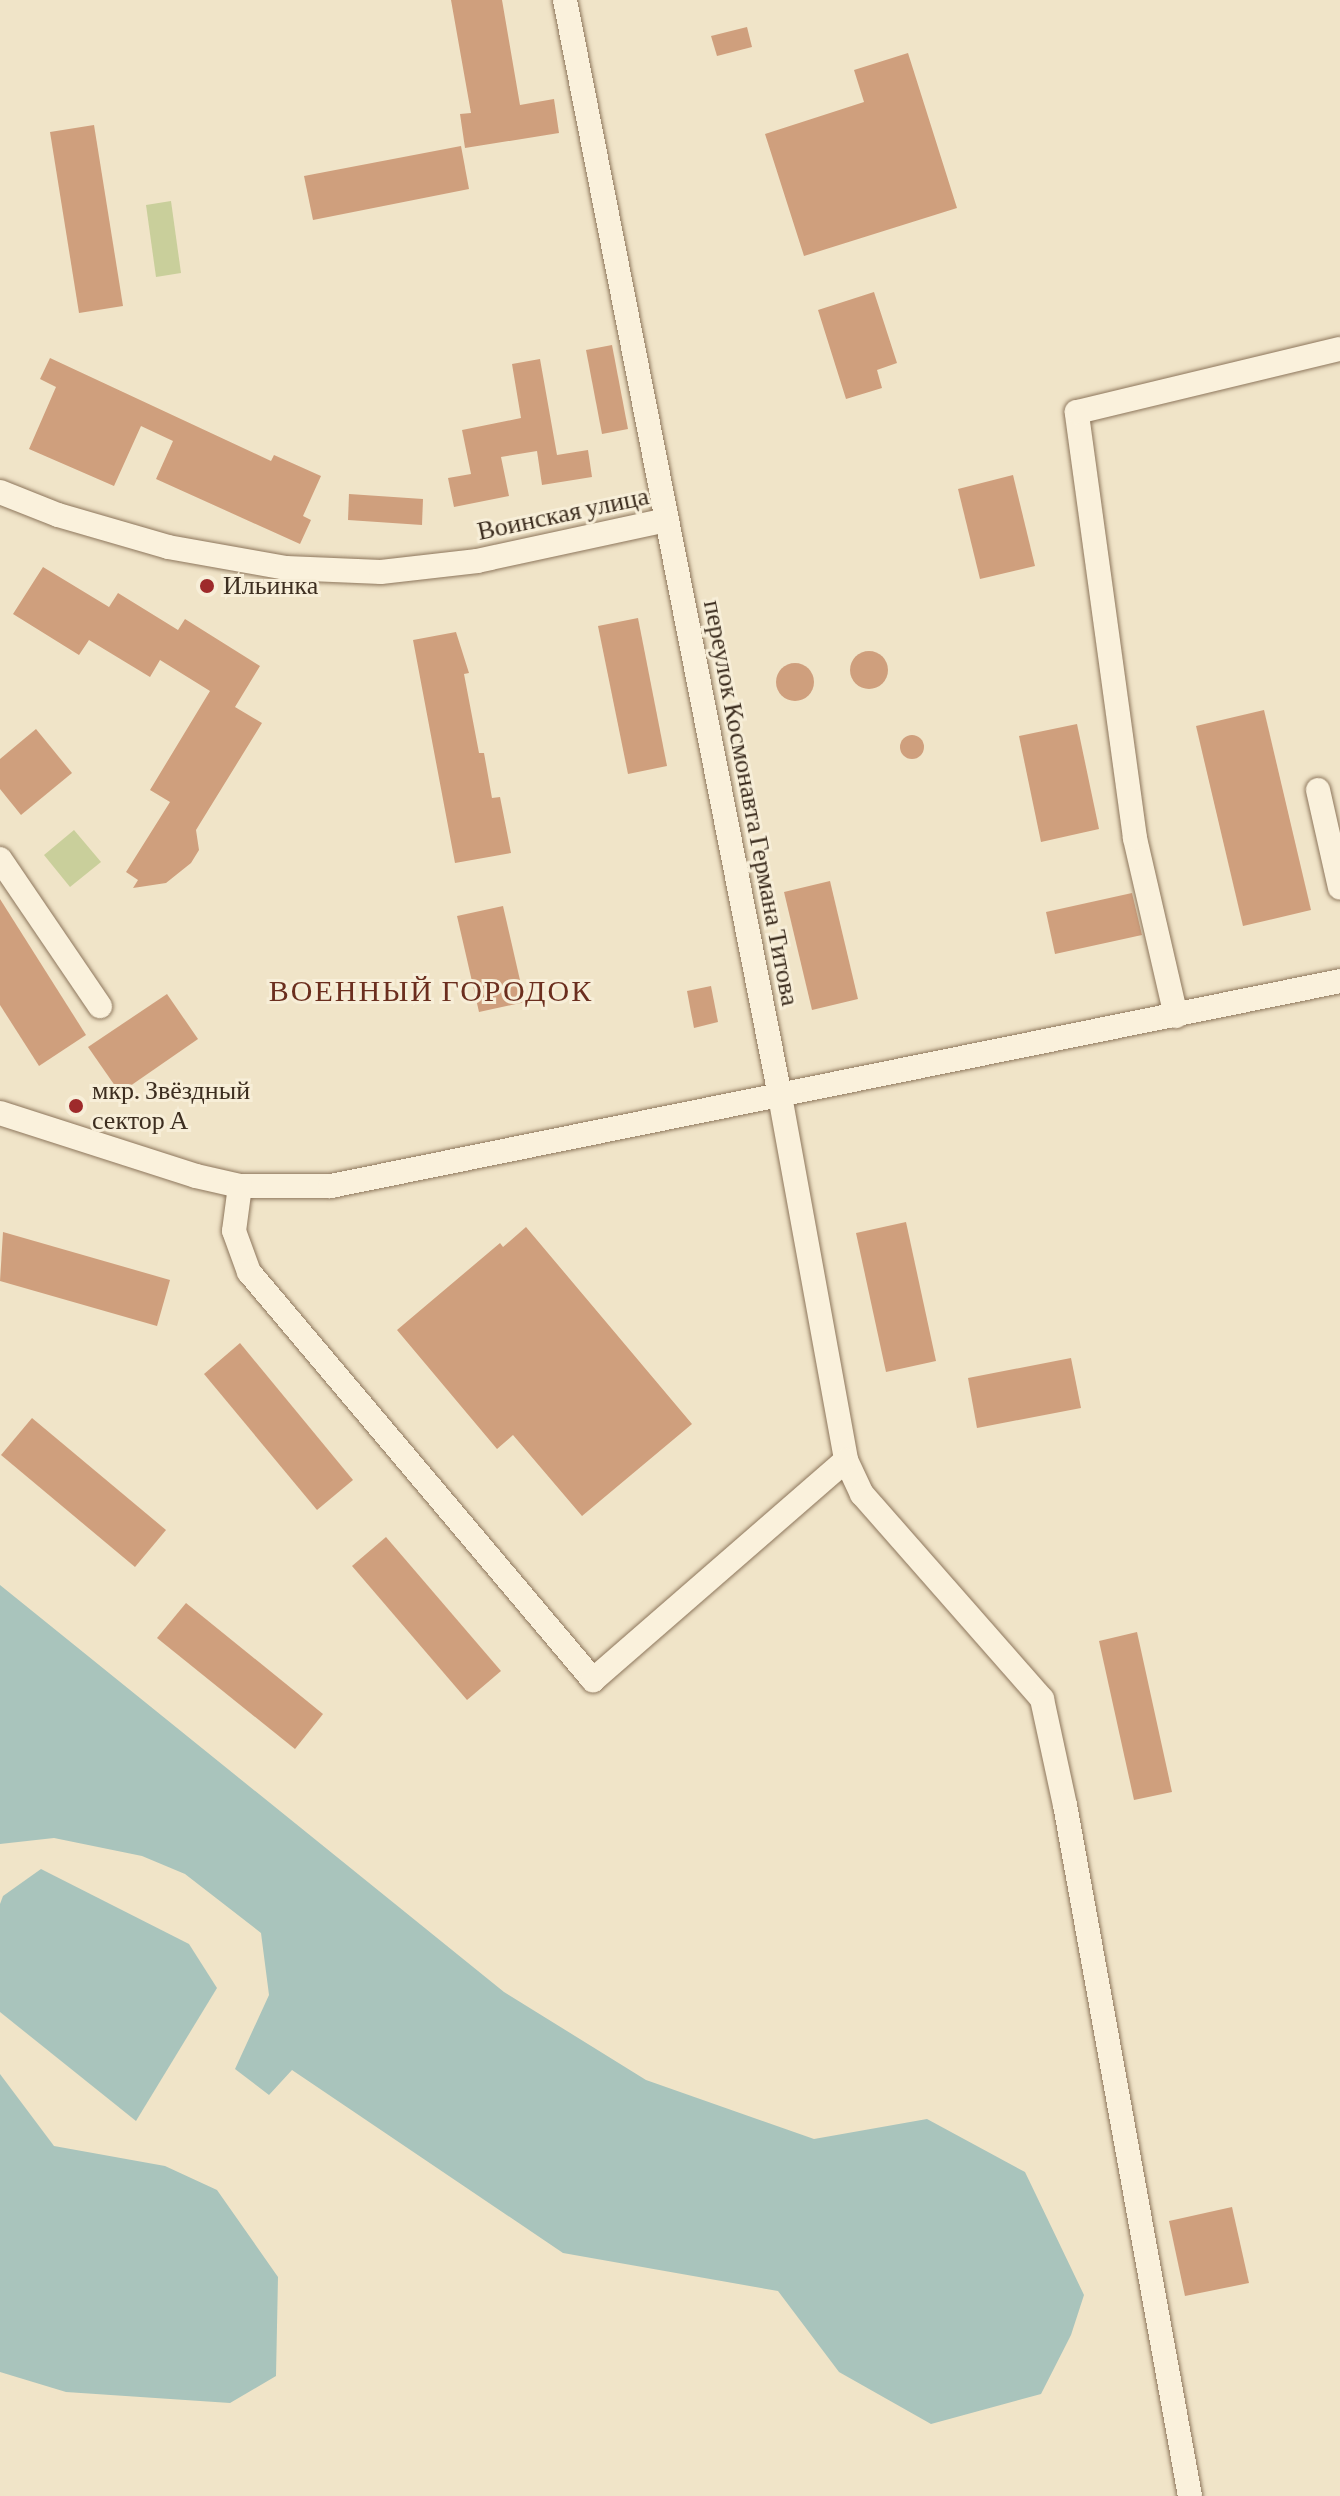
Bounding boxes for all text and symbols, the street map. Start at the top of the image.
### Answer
street label: Воинская улица [474,481,652,547]
place label: Ильинка [223,570,318,602]
marker: Ильинка [198,577,216,595]
street label: переулок Космонавта Германа Титова [696,598,806,1008]
district label: ВОЕННЫЙ ГОРОДОК [269,973,593,1009]
place label: мкр. Звёздный сектор А [92,1075,250,1136]
marker: мкр. Звёздный сектор А [67,1097,85,1115]

